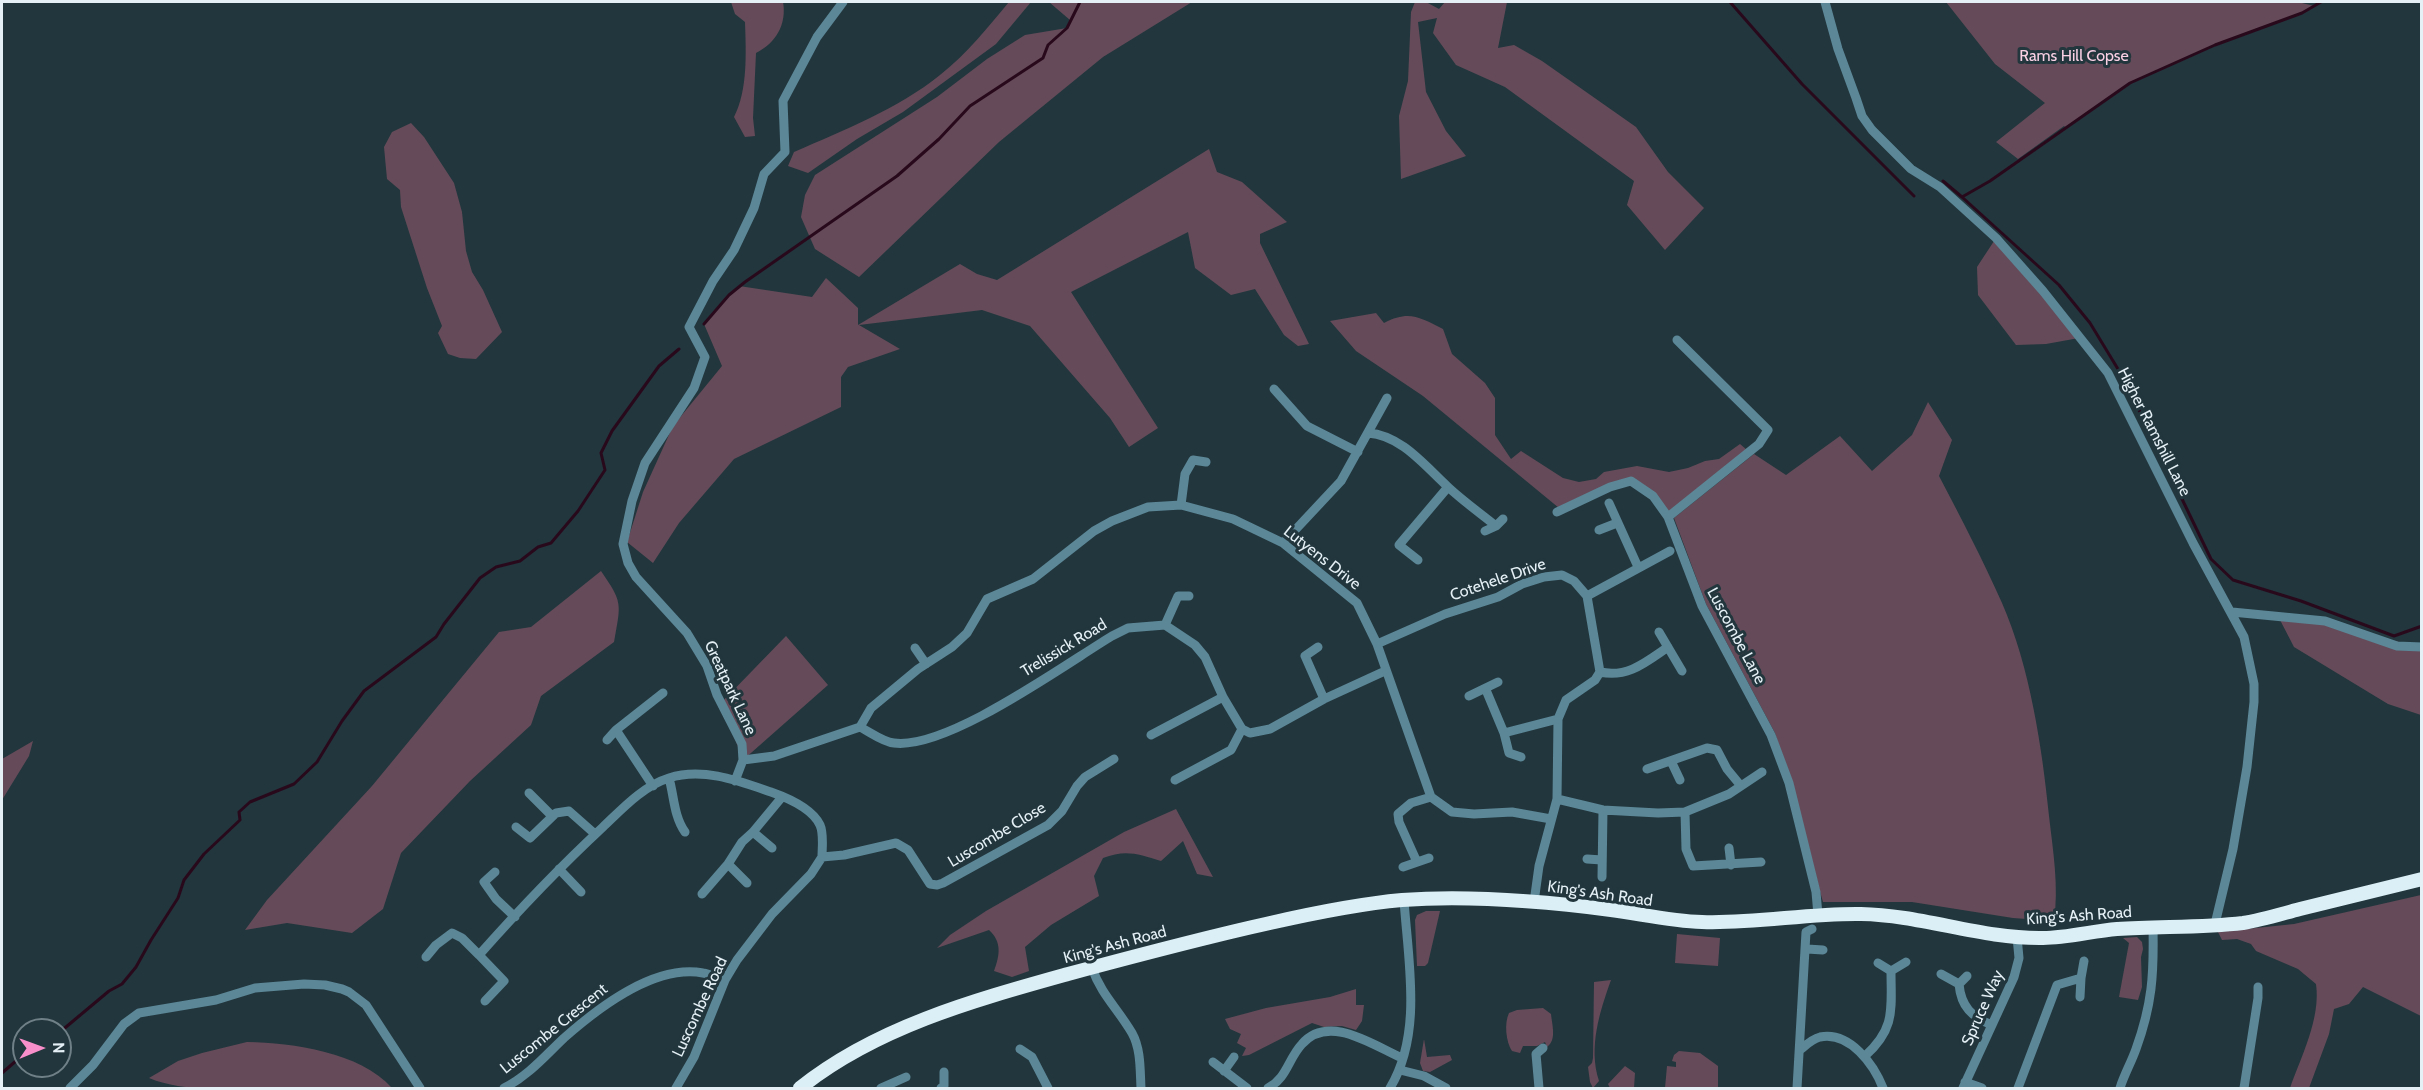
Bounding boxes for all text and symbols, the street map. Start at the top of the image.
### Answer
park label: Rams Hill Copse [2019,46,2129,66]
street label: Higher Ramshill Lane [2113,364,2195,500]
street label: Lutyens Drive [1280,522,1364,594]
street label: Cotehele Drive [1448,555,1548,605]
street label: Luscombe Lane [1703,585,1769,687]
street label: Trelissick Road [1018,615,1110,681]
street label: Greatpark Lane [700,638,760,738]
street label: Luscombe Close [945,798,1049,872]
street label: King's Ash Road [1546,877,1654,911]
street label: King's Ash Road [2025,903,2133,929]
street label: King's Ash Road [1061,922,1169,968]
street label: Luscombe Road [668,954,732,1060]
street label: Spruce Way [1958,967,2008,1049]
street label: Luscombe Crescent [496,980,612,1078]
north arrow [12,1018,72,1078]
text: N [49,1042,68,1054]

